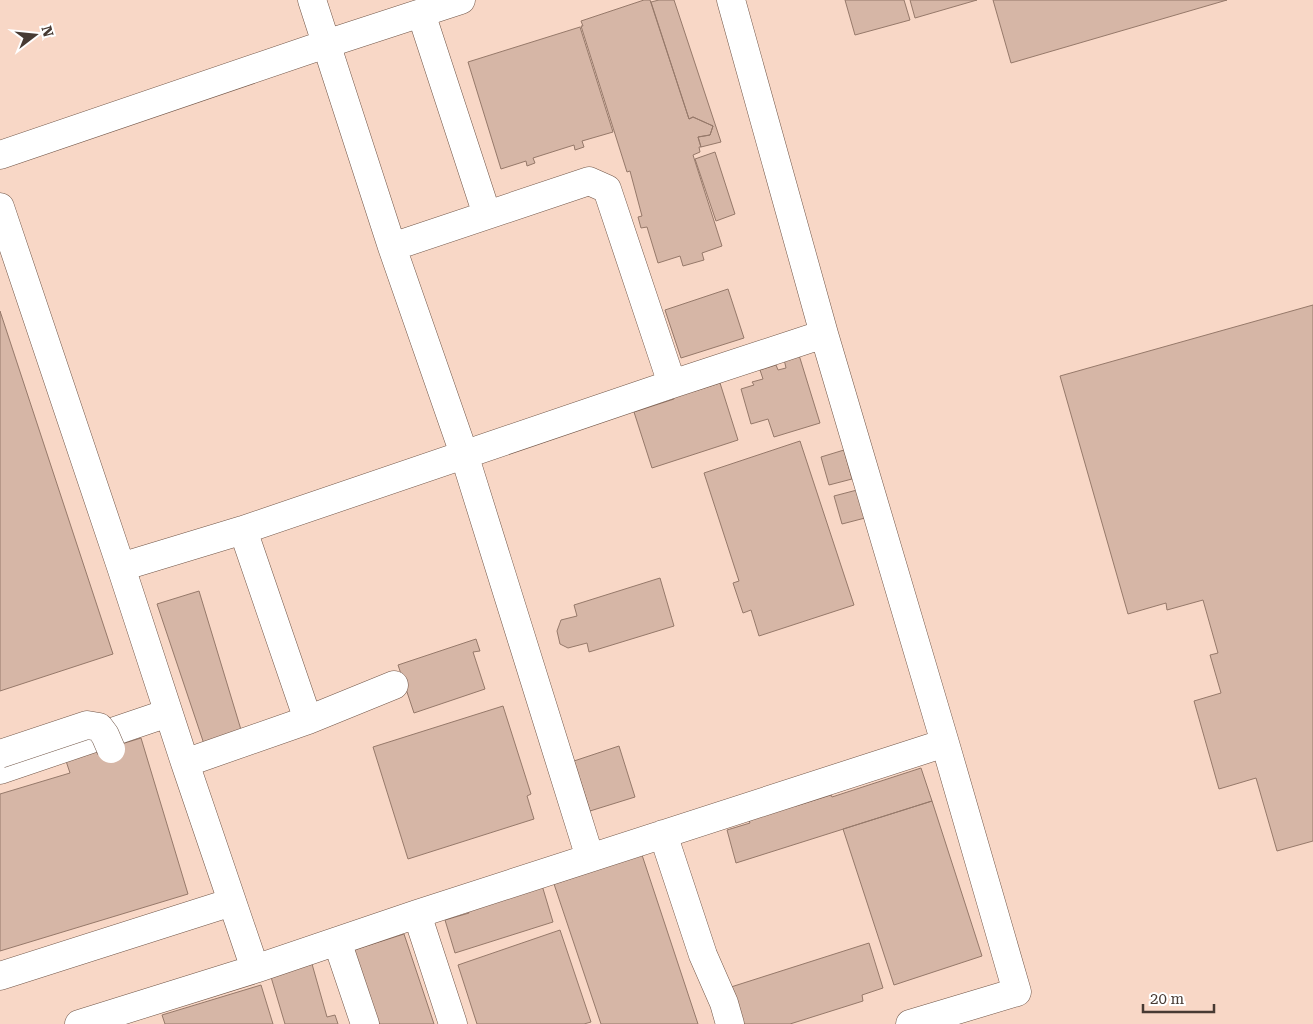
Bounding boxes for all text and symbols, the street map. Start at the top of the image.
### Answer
north arrow [10,10,60,60]
text: N [38,24,57,39]
scale bar [1143,982,1214,1014]
text: 20 m [1150,990,1185,1008]

